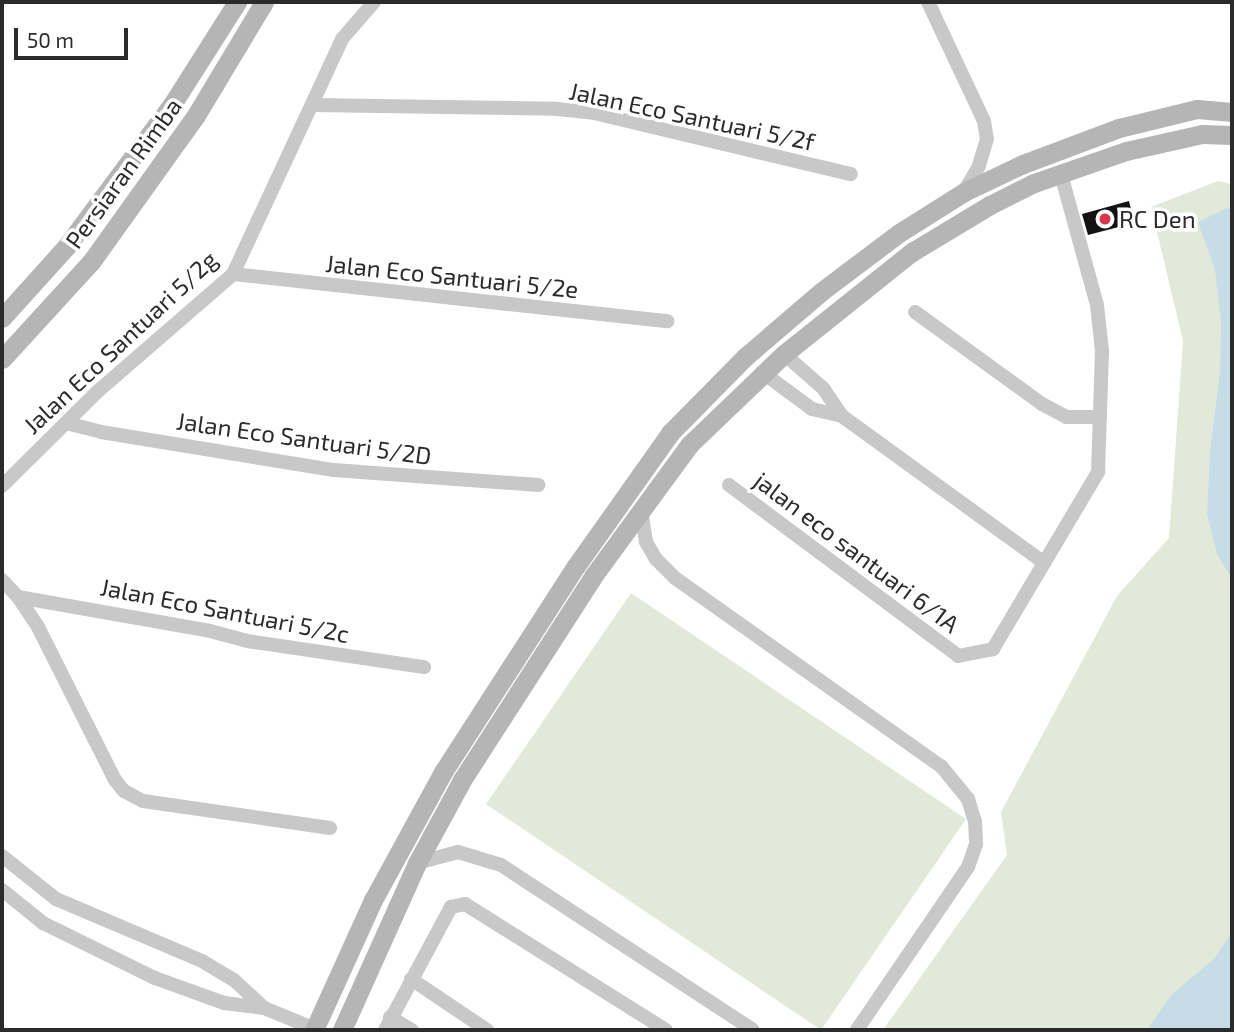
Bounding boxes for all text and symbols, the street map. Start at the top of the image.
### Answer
scale bar [18,14,131,58]
text: 50 m [27,27,74,52]
street label: Jalan Eco Santuari 5/2f [567,76,817,156]
street label: Persiaran Rimba [59,92,187,254]
place label: RC Den [1119,205,1196,233]
marker: RC Den [1097,211,1113,227]
street label: Jalan Eco Santuari 5/2g [17,245,223,439]
street label: Jalan Eco Santuari 5/2e [324,248,580,304]
street label: Jalan Eco Santuari 5/2D [175,406,433,470]
street label: jalan eco santuari 6/1A [749,466,965,638]
street label: Jalan Eco Santuari 5/2c [98,572,352,648]

